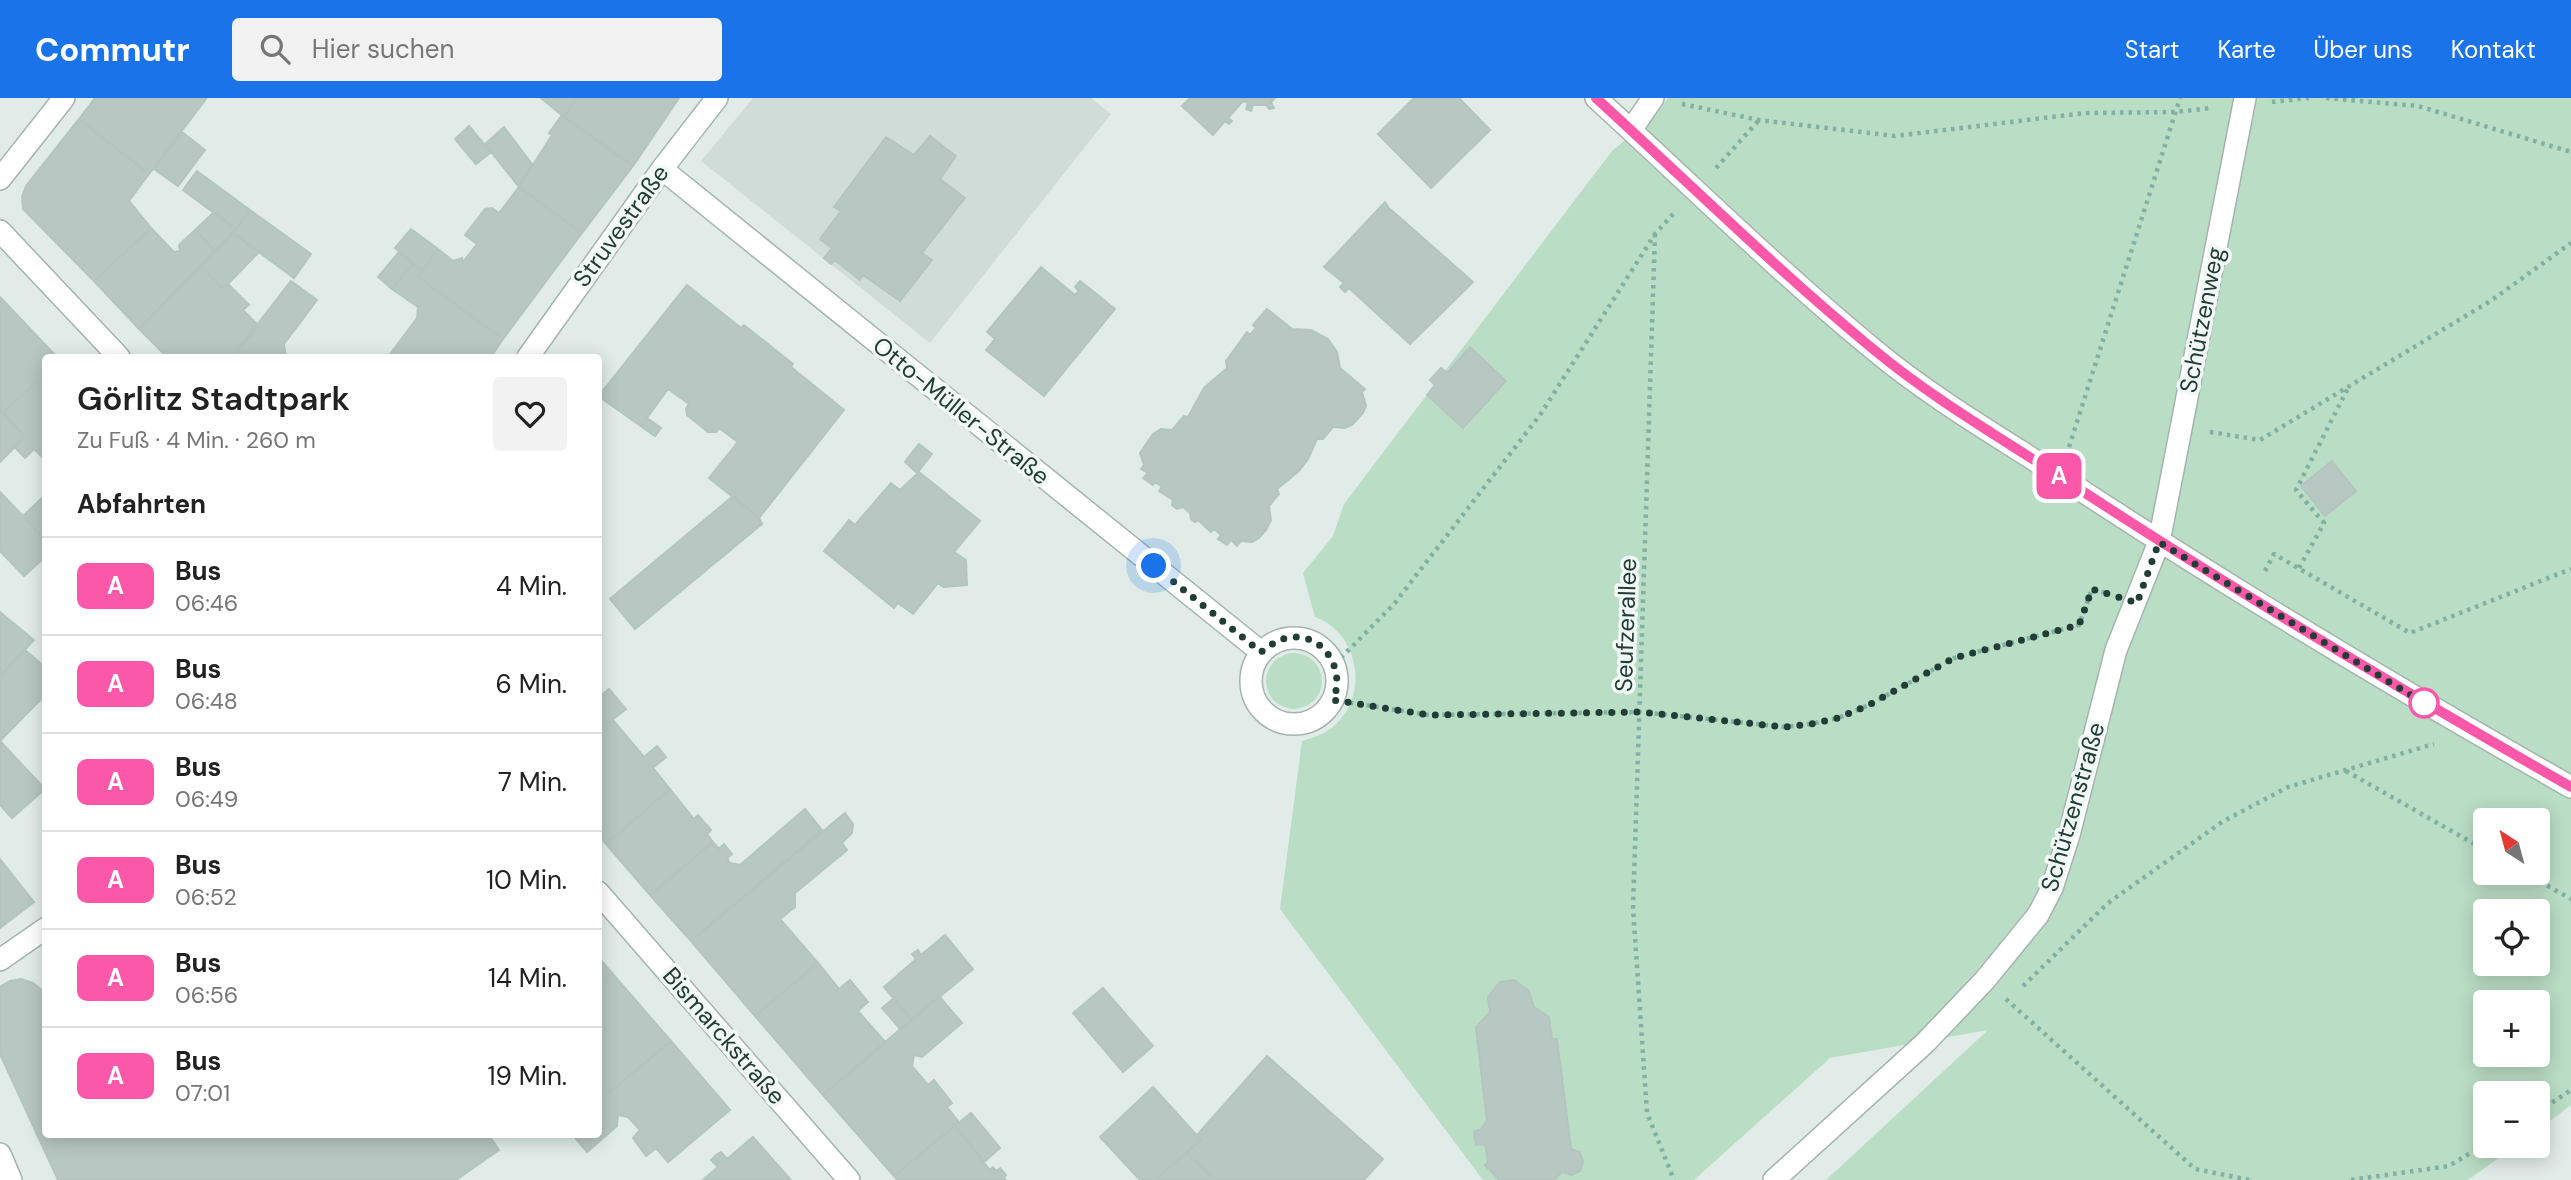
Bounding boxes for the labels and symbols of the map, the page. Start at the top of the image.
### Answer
street label: Struvestraße [566,158,675,293]
street label: Schützenweg [2172,244,2231,395]
street label: Otto-Müller-Straße [867,330,1056,492]
line badge: A [2036,453,2082,499]
your location [1136,548,1171,583]
street label: Seufzerallee [1608,557,1643,692]
unlabelled marker [2409,688,2439,718]
street label: Schützenstraße [2033,718,2112,895]
north arrow [2473,808,2550,886]
street label: Bismarckstraße [656,960,793,1111]

